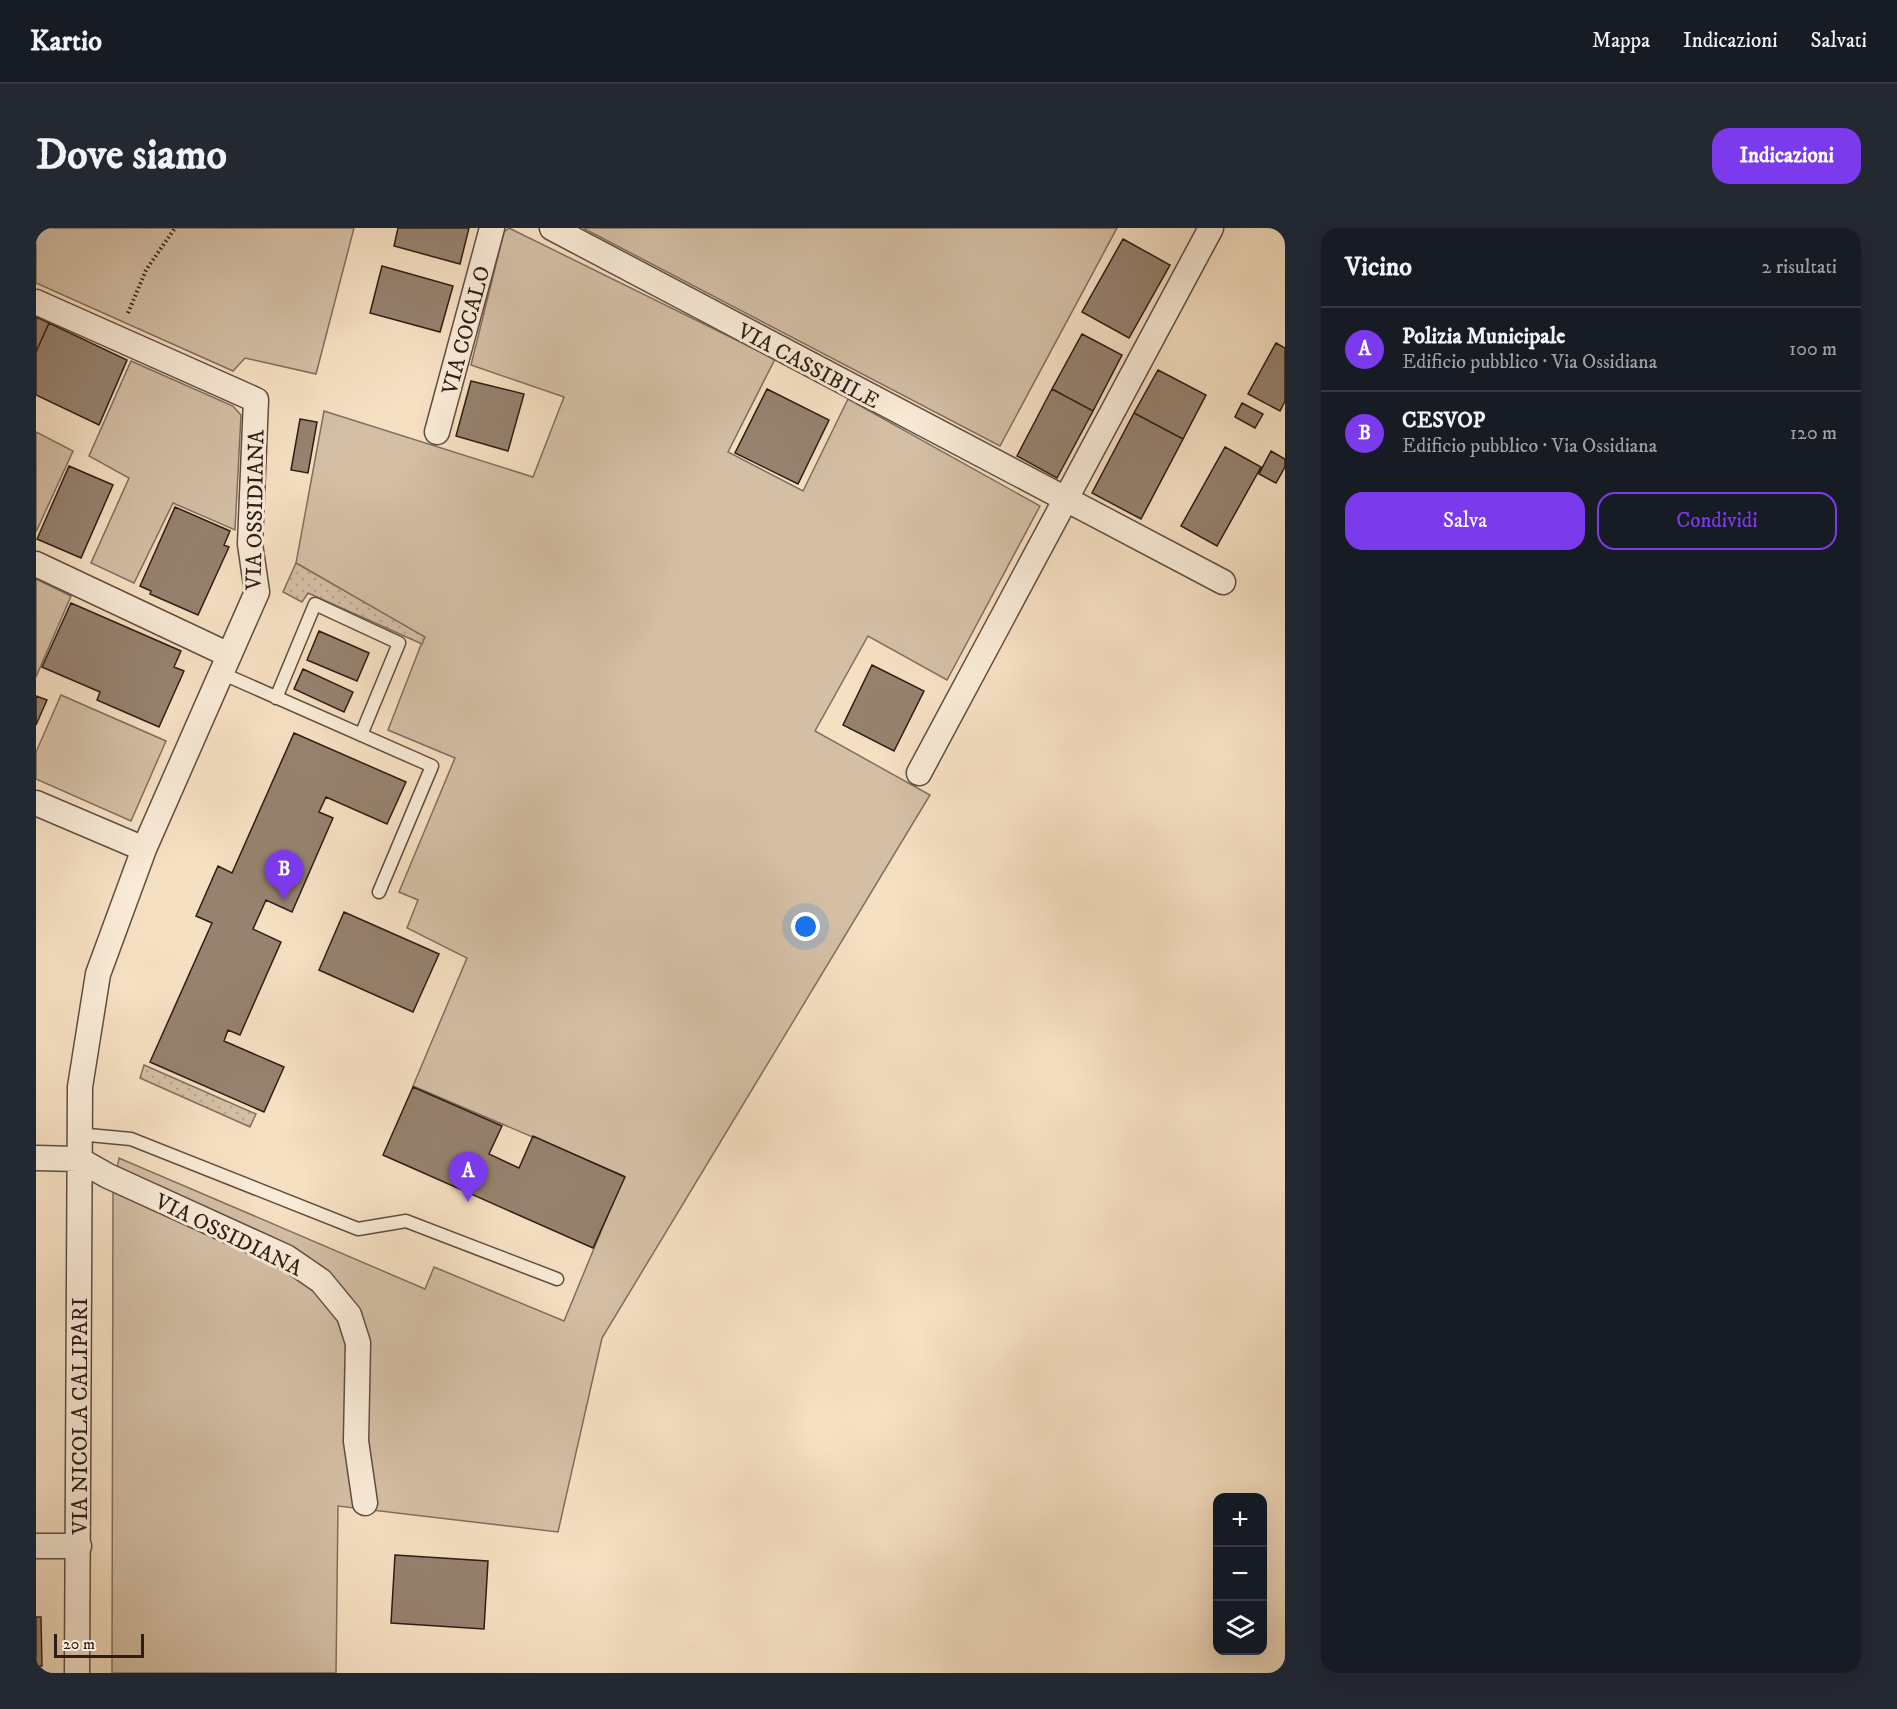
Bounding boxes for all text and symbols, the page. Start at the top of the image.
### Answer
text: Kartio [30,24,102,59]
text: Mappa [1592,28,1650,54]
text: Indicazioni [1683,28,1778,54]
text: Salvati [1811,28,1867,54]
button: Indicazioni [1712,128,1861,184]
text: Dove siamo [36,130,227,182]
text: Vicino [1345,251,1412,284]
text: 2 risultati [1762,255,1837,280]
street label: VIA COCALO [436,263,497,399]
street label: VIA CASSIBILE [732,317,884,415]
text: Polizia Municipale [1402,323,1565,350]
text: A [1358,337,1371,362]
text: 100 m [1789,337,1837,362]
text: Edificio pubblico · Via Ossidiana [1402,350,1657,375]
text: CESVOP [1402,407,1485,434]
text: B [1358,421,1371,446]
text: 120 m [1790,421,1837,446]
street label: VIA OSSIDIANA [241,429,270,591]
text: Edificio pubblico · Via Ossidiana [1402,434,1657,459]
button: Salva [1345,492,1585,550]
button: Condividi [1597,492,1837,550]
pin: B [264,850,304,900]
your location [791,912,820,941]
pin: A [448,1152,488,1202]
street label: VIA OSSIDIANA [150,1188,307,1283]
street label: VIA NICOLA CALIPARI [67,1298,94,1535]
map controls [1213,1493,1267,1655]
button: + [1213,1493,1267,1547]
button: − [1213,1547,1267,1601]
button: layers [1213,1601,1267,1655]
scale bar [54,1631,144,1658]
text: 20 m [63,1634,95,1654]

